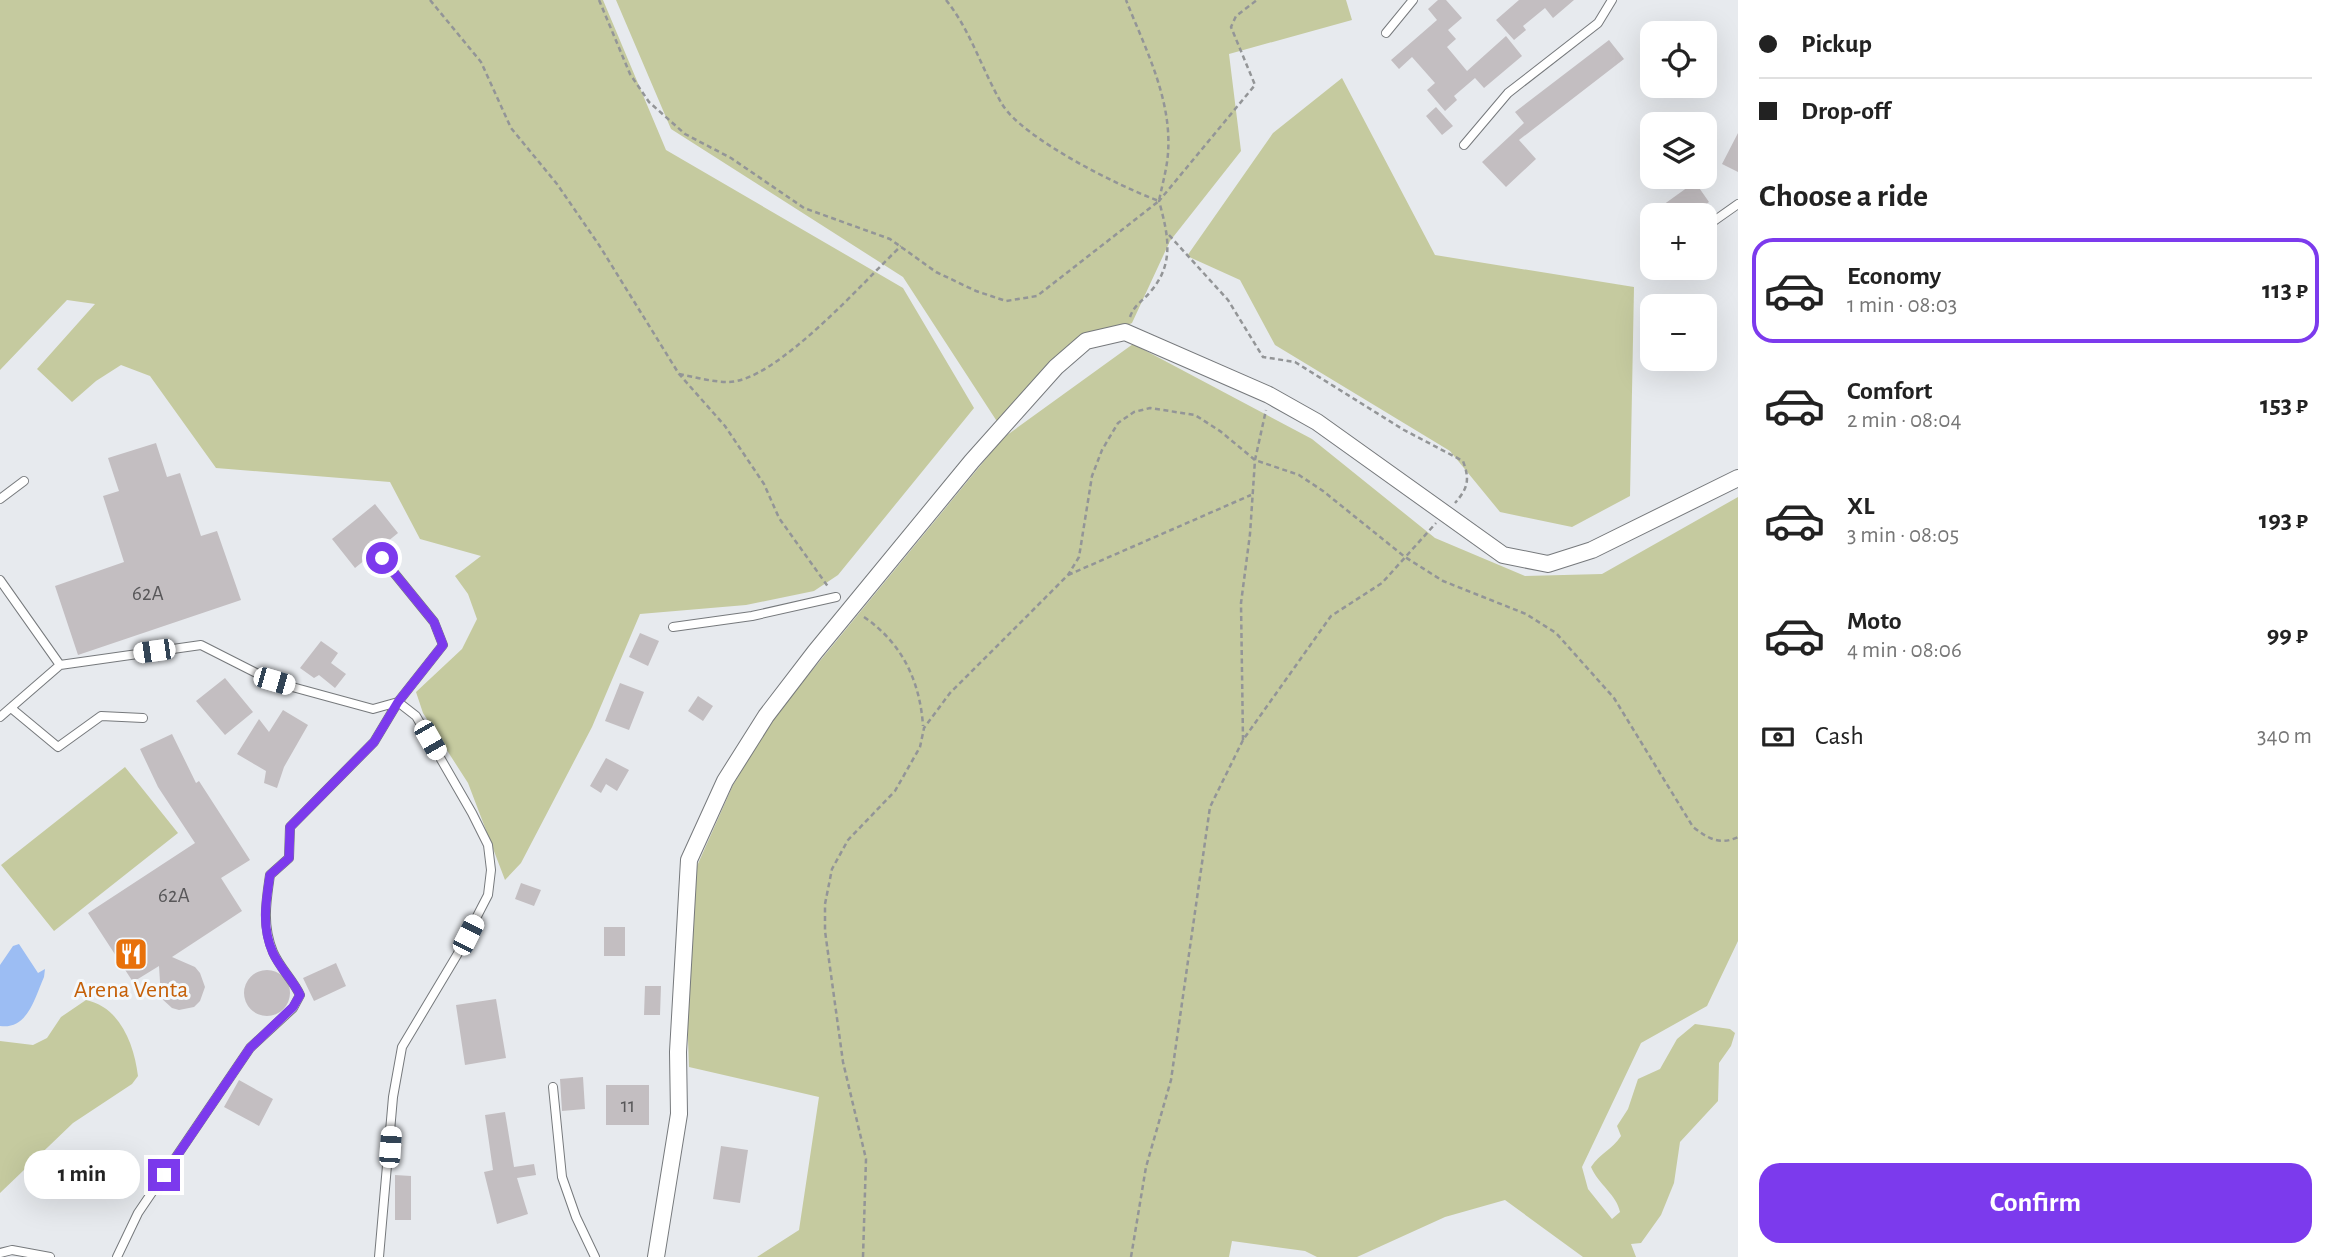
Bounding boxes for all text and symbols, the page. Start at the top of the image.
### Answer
map controls [1640,21,1717,371]
button: locate [1640,21,1717,98]
text: Pickup [1801,31,1872,57]
text: Drop-off [1801,98,1890,124]
button: layers [1640,112,1717,189]
text: Choose a ride [1759,180,1928,212]
button: + [1640,203,1717,280]
icon: car [1763,259,1826,322]
text: Economy [1847,263,1941,289]
text: 113 ₽ [2262,277,2308,303]
button: − [1640,294,1717,371]
text: 1 min · 08:03 [1847,294,1957,317]
icon: car [1763,374,1826,437]
text: Comfort [1847,378,1932,404]
text: 153 ₽ [2260,392,2308,418]
text: 2 min · 08:04 [1847,409,1961,432]
icon: car [1763,489,1826,552]
text: XL [1847,493,1874,519]
text: 193 ₽ [2259,507,2308,533]
text: 3 min · 08:05 [1847,524,1959,547]
route start [366,542,398,574]
house number: 62А [132,583,164,604]
icon: car [1763,604,1826,667]
text: Moto [1847,608,1902,634]
text: 99 ₽ [2267,622,2308,648]
car [132,638,177,664]
text: 4 min · 08:06 [1847,639,1962,662]
car [251,665,298,697]
car [411,717,450,763]
icon: cash [1759,718,1797,756]
text: Cash [1815,723,1864,749]
text: 340 m [2257,725,2312,748]
house number: 62А [158,885,190,906]
car [450,912,487,958]
restaurant icon: Arena Venta [112,935,150,973]
place label: Arena Venta [74,978,188,1002]
house number: 11 [621,1095,635,1116]
car [379,1125,402,1169]
callout: 1 min [24,1150,140,1200]
route end [148,1159,180,1191]
text: 1 min [58,1163,106,1186]
button: Confirm [1759,1163,2312,1243]

